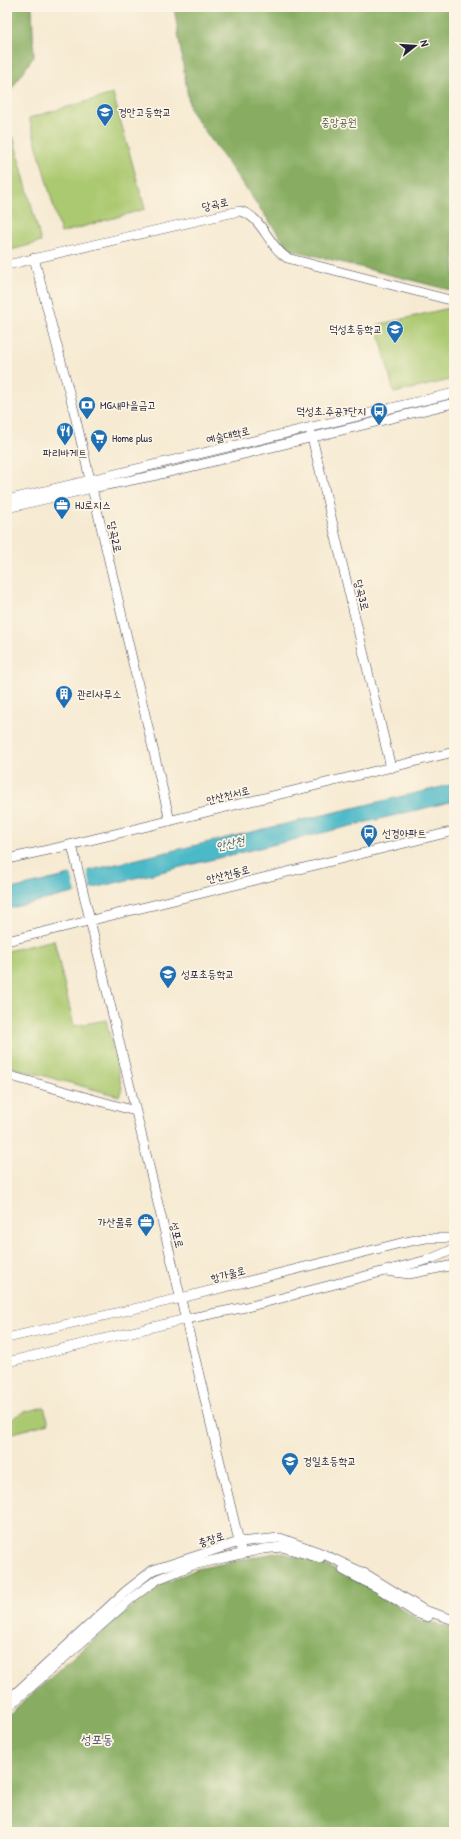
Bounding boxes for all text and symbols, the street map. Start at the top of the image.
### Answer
north arrow [395,26,435,66]
text: N [417,38,432,48]
school or university icon: 경안고등학교 [95,102,115,127]
place label: 경안고등학교 [118,105,171,119]
park label: 중앙공원 [321,115,357,129]
street label: 당곡로 [201,194,230,214]
school or university icon: 덕성초등학교 [385,319,405,344]
place label: 덕성초등학교 [329,322,382,336]
bank icon: MG새마을금고 [77,395,97,420]
place label: MG새마을금고 [100,398,156,412]
bus stop icon: 덕성초.주공7단지 [369,401,389,426]
place label: 덕성초.주공7단지 [296,404,366,418]
restaurant icon: 파리바게트 [55,421,75,446]
street label: 예술대학로 [205,423,251,447]
supermarket icon: Home plus [89,428,109,453]
place label: Home plus [112,431,152,445]
place label: 파리바게트 [43,446,87,460]
office icon: HJ로지스 [52,495,72,520]
place label: HJ로지스 [75,498,111,512]
street label: 당곡2로 [105,520,125,554]
street label: 당곡3로 [351,578,373,612]
building icon: 관리사무소 [54,684,74,709]
place label: 관리사무소 [77,687,121,701]
street label: 안산천서로 [205,783,251,807]
bus stop icon: 선경아파트 [359,823,379,848]
place label: 선경아파트 [382,826,426,840]
water label: 안산천 [214,831,247,855]
street label: 안산천동로 [205,862,251,886]
school or university icon: 성포초등학교 [158,964,178,989]
place label: 성포초등학교 [181,967,234,981]
office icon: 가산물류 [136,1212,156,1237]
place label: 가산물류 [98,1215,133,1229]
street label: 성포로 [167,1220,187,1250]
street label: 항가울로 [209,1263,247,1285]
school or university icon: 경일초등학교 [280,1451,300,1476]
place label: 경일초등학교 [303,1454,356,1468]
street label: 충장로 [196,1528,226,1550]
district label: 성포동 [81,1730,113,1748]

